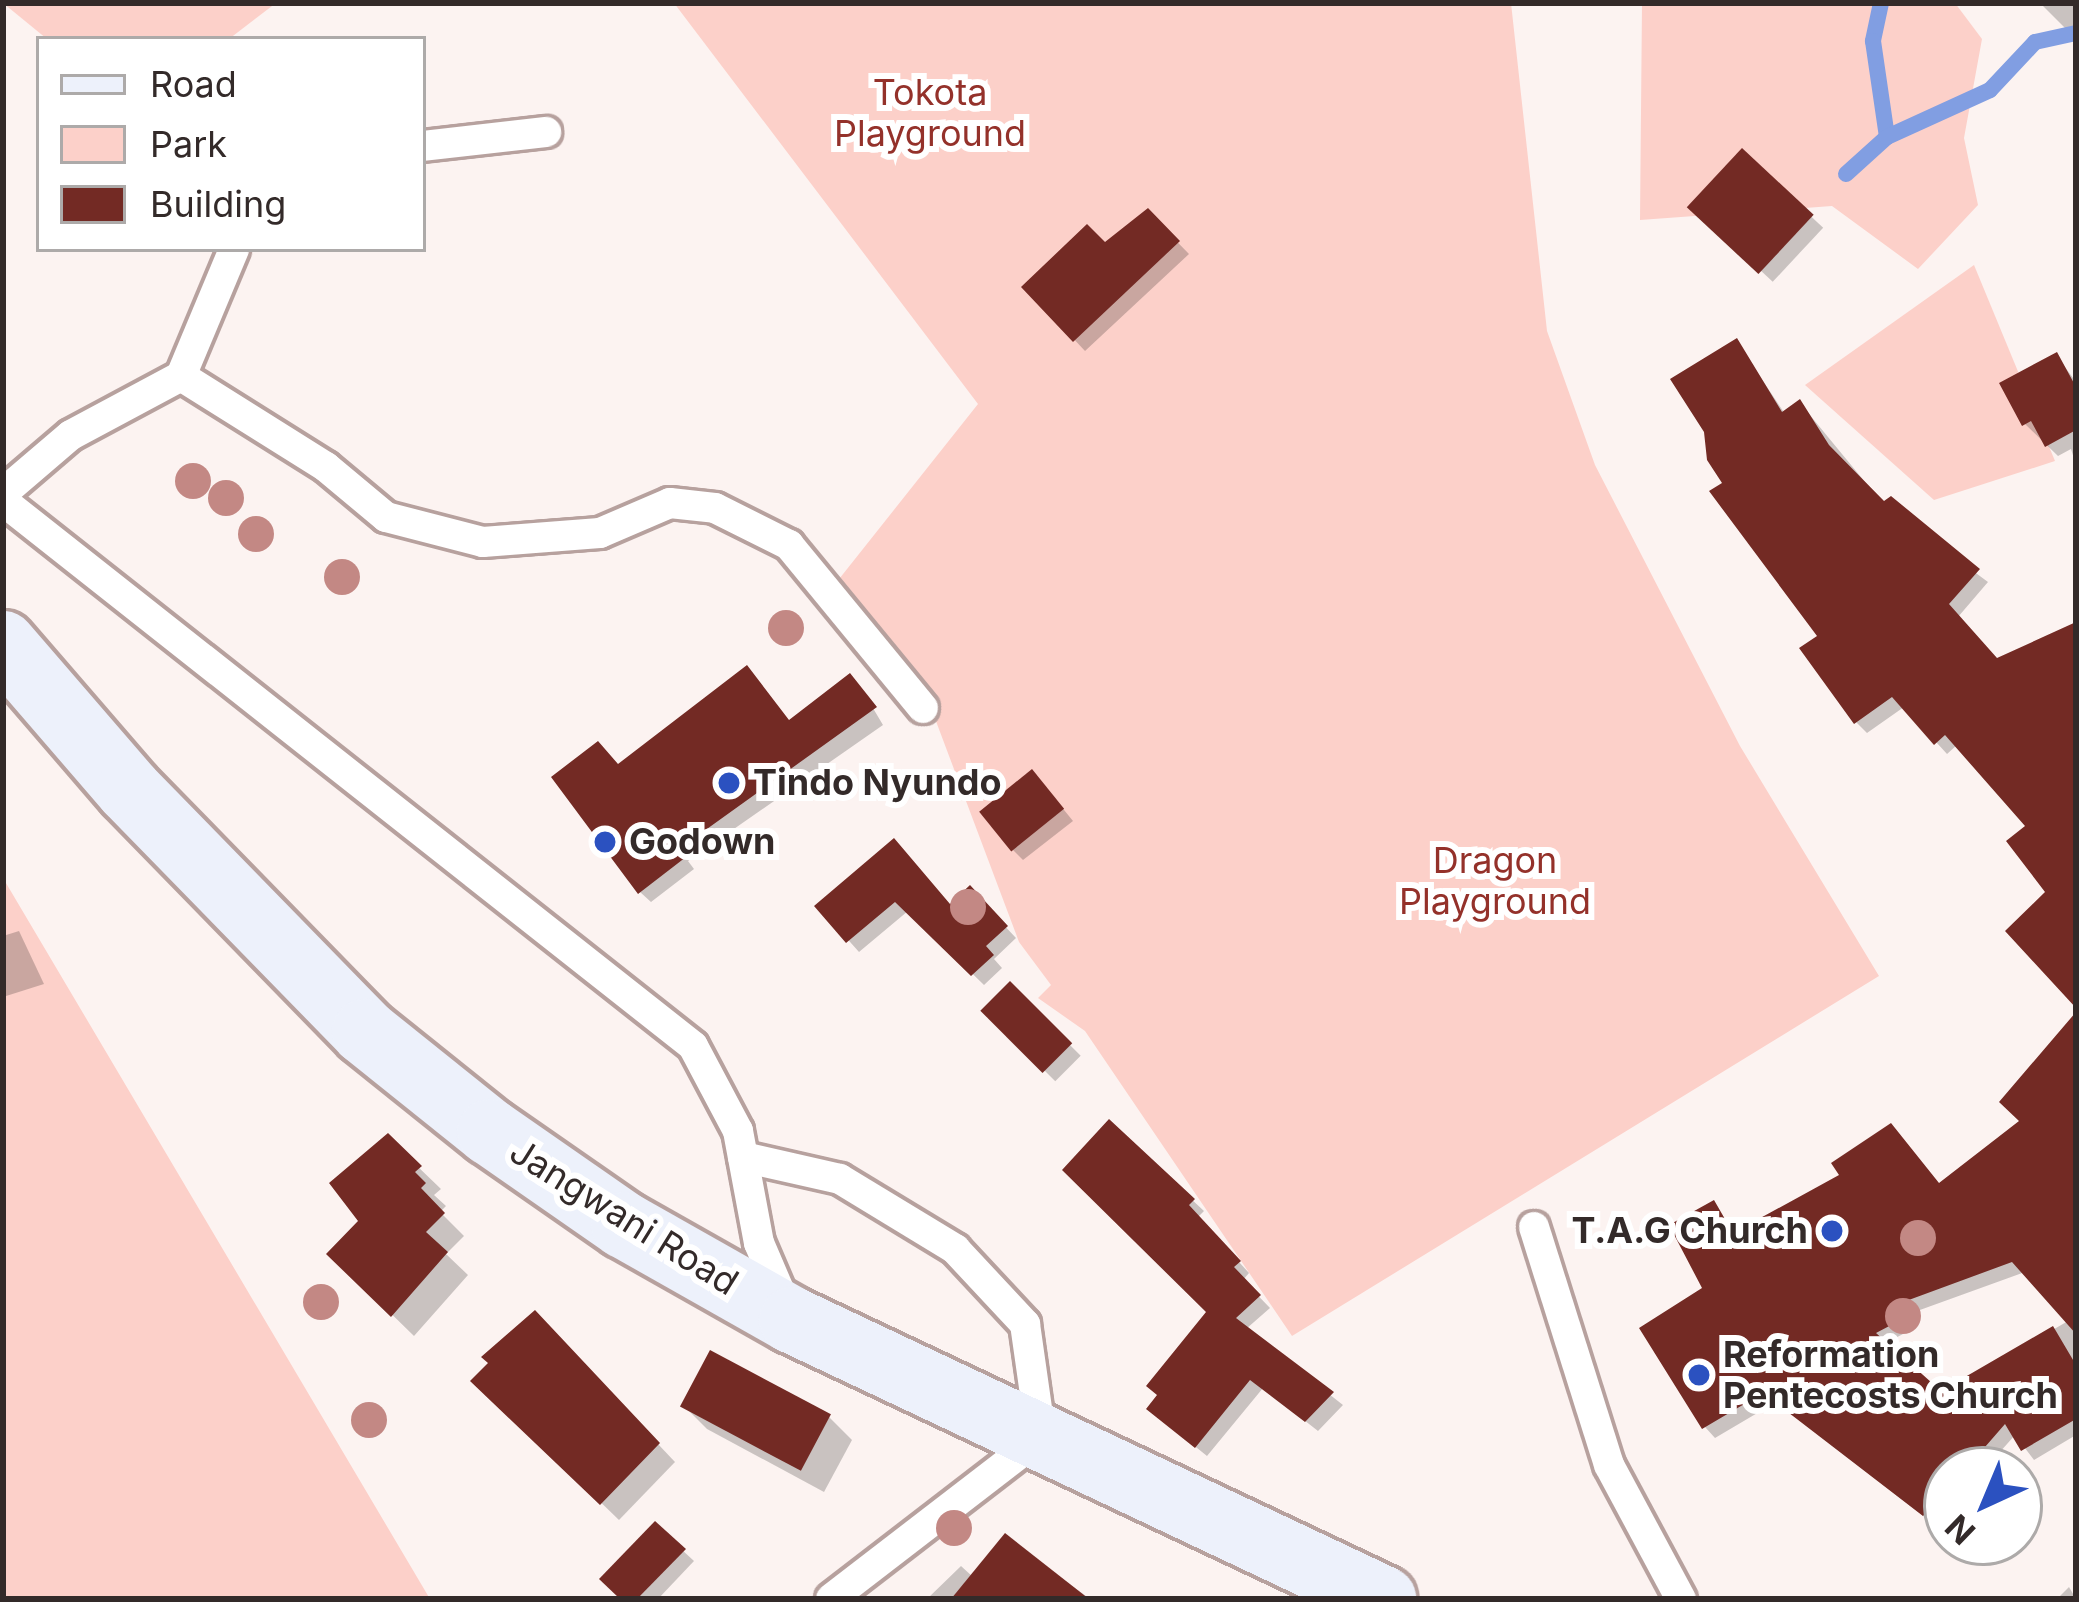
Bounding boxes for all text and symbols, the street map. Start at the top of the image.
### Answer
legend [36,36,426,252]
text: Road [150,62,237,106]
park label: Tokota Playground [834,70,1026,155]
text: Park [150,122,227,166]
text: Building [150,182,286,226]
place label: Tindo Nyundo [753,761,1002,805]
marker: Tindo Nyundo [716,770,742,796]
place label: Godown [629,820,775,864]
marker: Godown [592,829,618,855]
park label: Dragon Playground [1399,838,1591,923]
street label: Jangwani Road [502,1130,746,1304]
place label: T.A.G Church [1571,1209,1808,1253]
marker: T.A.G Church [1819,1218,1845,1244]
place label: Reformation Pentecosts Church [1723,1332,2058,1417]
marker: Reformation Pentecosts Church [1686,1362,1712,1388]
north arrow [1923,1446,2043,1566]
text: N [1937,1507,1983,1553]

